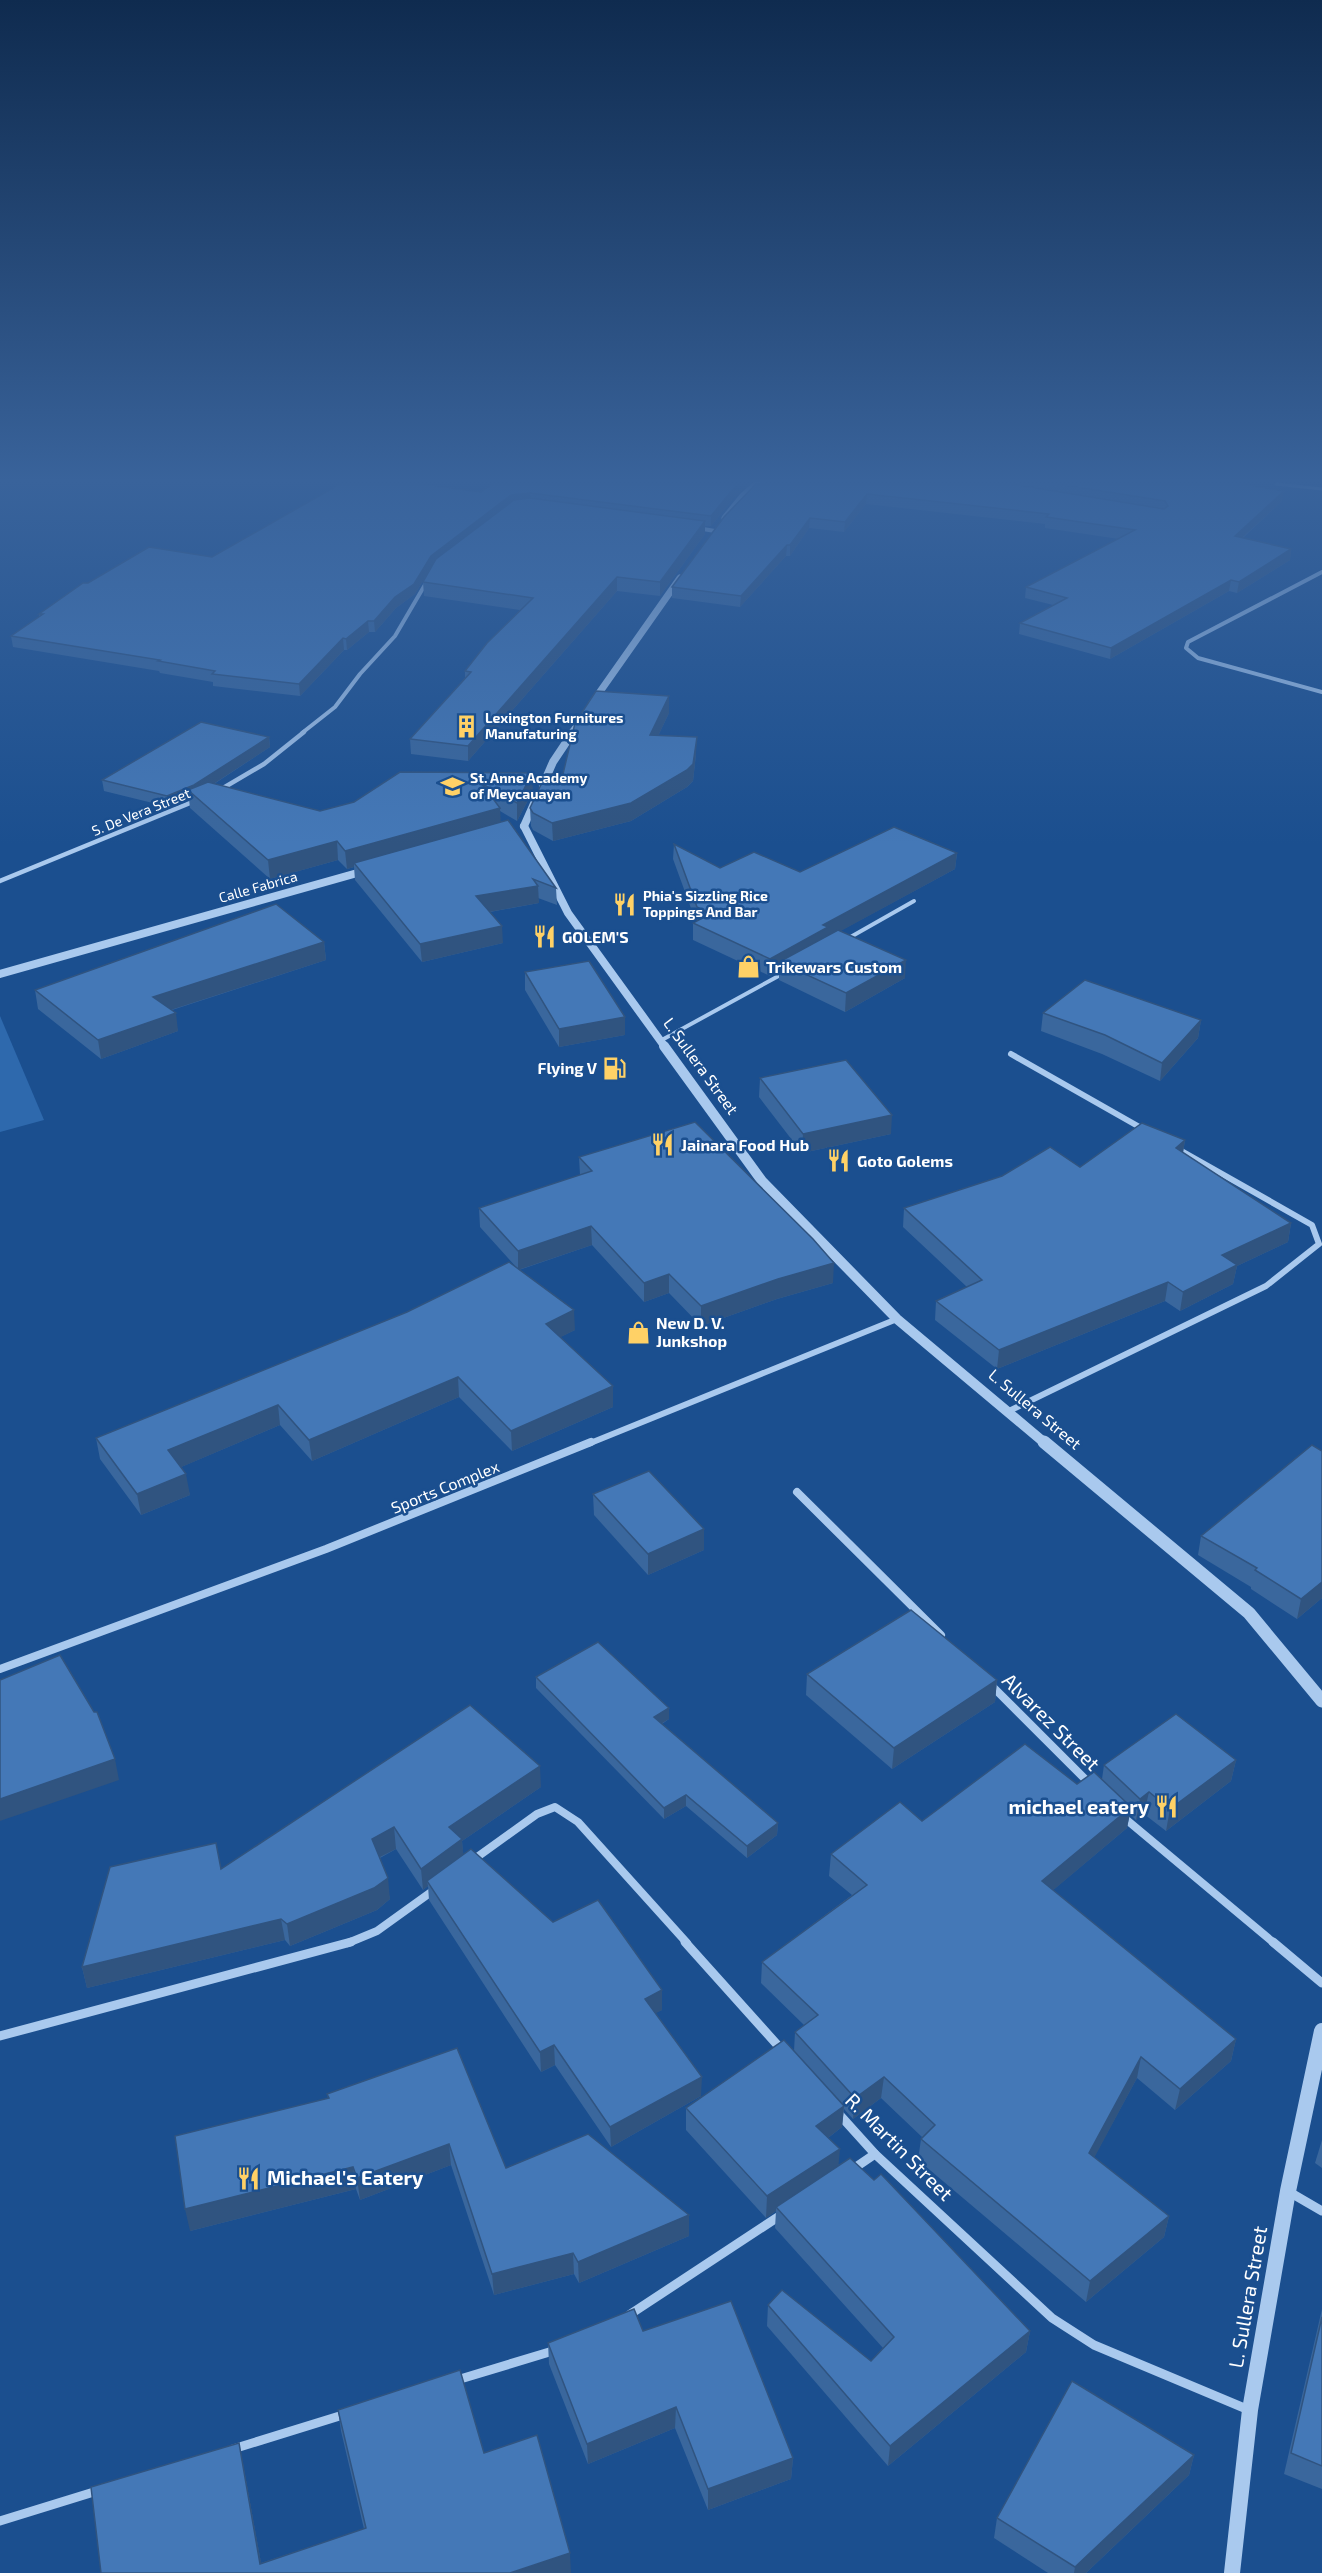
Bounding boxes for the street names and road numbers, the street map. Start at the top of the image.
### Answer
street label: S. De Vera Street [89,784,193,839]
street label: Calle Fabrica [217,867,299,906]
street label: L. Sullera Street [660,1014,743,1118]
street label: L. Sullera Street [985,1364,1085,1453]
street label: Sports Complex [388,1456,502,1517]
street label: Alvarez Street [998,1667,1106,1775]
street label: R. Martin Street [841,2088,959,2205]
street label: L. Sullera Street [1223,2224,1271,2370]

